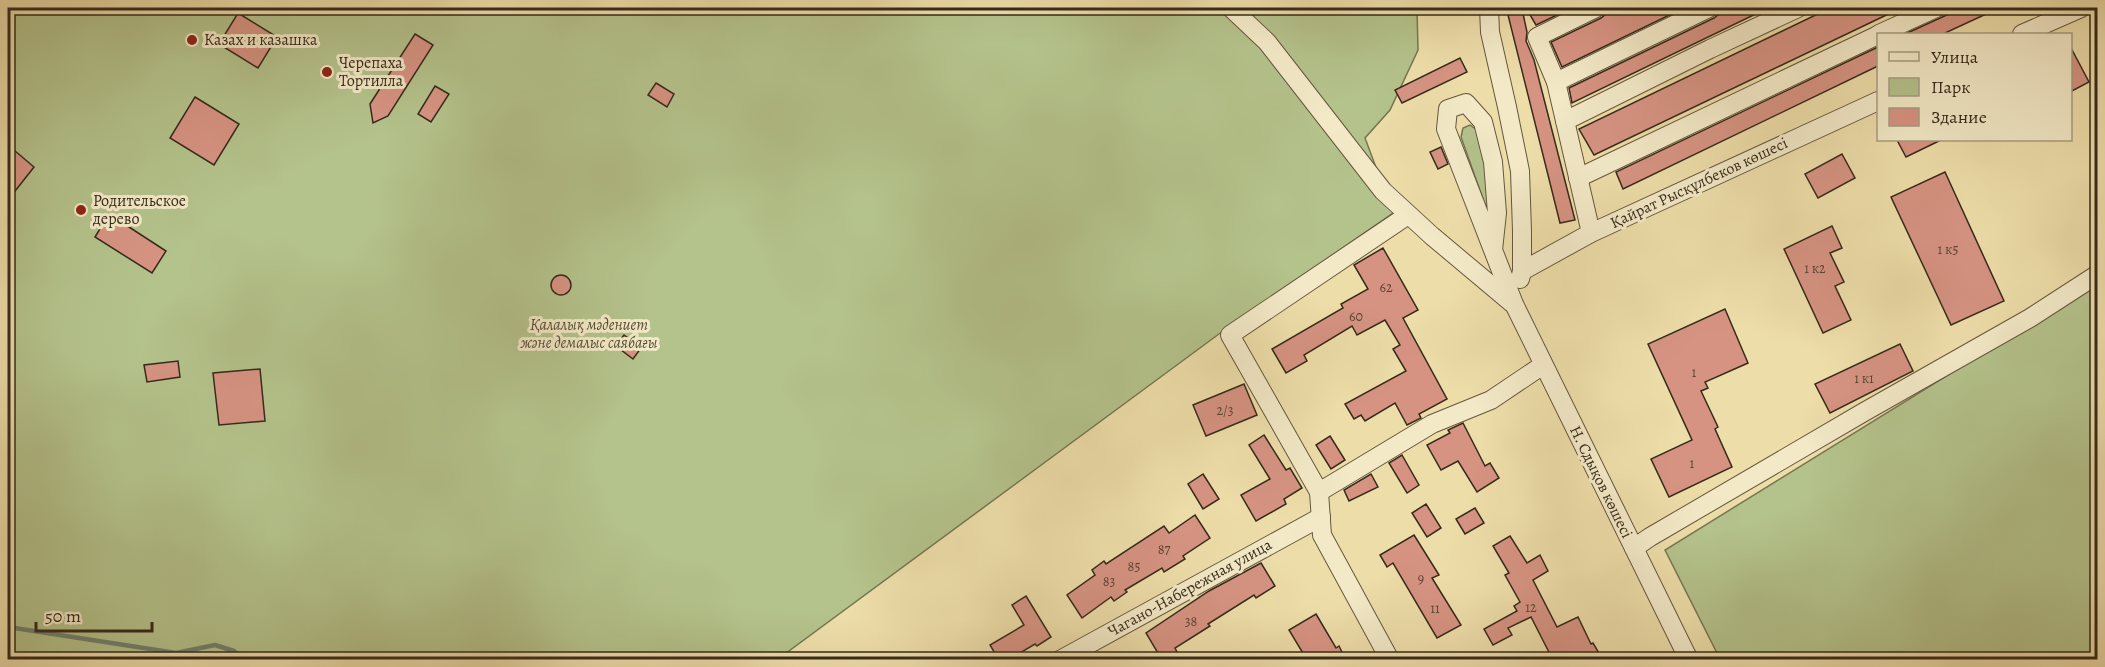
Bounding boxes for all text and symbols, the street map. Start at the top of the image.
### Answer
place label: Казах и казашка [204,29,318,51]
marker: Казах и казашка [185,33,199,47]
legend [1877,33,2072,141]
text: Улица [1931,45,1979,69]
place label: Черепаха Тортилла [339,52,404,92]
marker: Черепаха Тортилла [320,65,334,79]
text: Парк [1931,75,1971,99]
text: Здание [1931,105,1987,129]
street label: Қайрат Рысқұлбеков көшесі [1607,132,1791,234]
place label: Родительское дерево [92,190,186,230]
marker: Родительское дерево [74,203,88,217]
house number: 1 к5 [1938,240,1958,259]
house number: 1 к2 [1804,259,1826,278]
house number: 62 [1379,278,1393,297]
house number: 60 [1349,307,1363,326]
park label: Қалалық мәдениет және демалыс саябағы [519,314,658,354]
house number: 1 [1692,363,1697,382]
house number: 1 к1 [1854,369,1874,388]
house number: 2/3 [1216,401,1234,420]
street label: Н. Сдықов көшесі [1564,422,1638,542]
house number: 1 [1690,454,1695,473]
street label: Чагано-Набережная улица [1104,533,1276,642]
house number: 87 [1158,540,1170,559]
house number: 85 [1128,557,1140,576]
house number: 9 [1418,569,1424,588]
house number: 83 [1103,572,1115,591]
scale bar [36,595,152,633]
house number: 12 [1525,598,1537,617]
house number: 11 [1430,599,1440,618]
text: 50 m [45,604,81,628]
house number: 38 [1185,612,1198,631]

